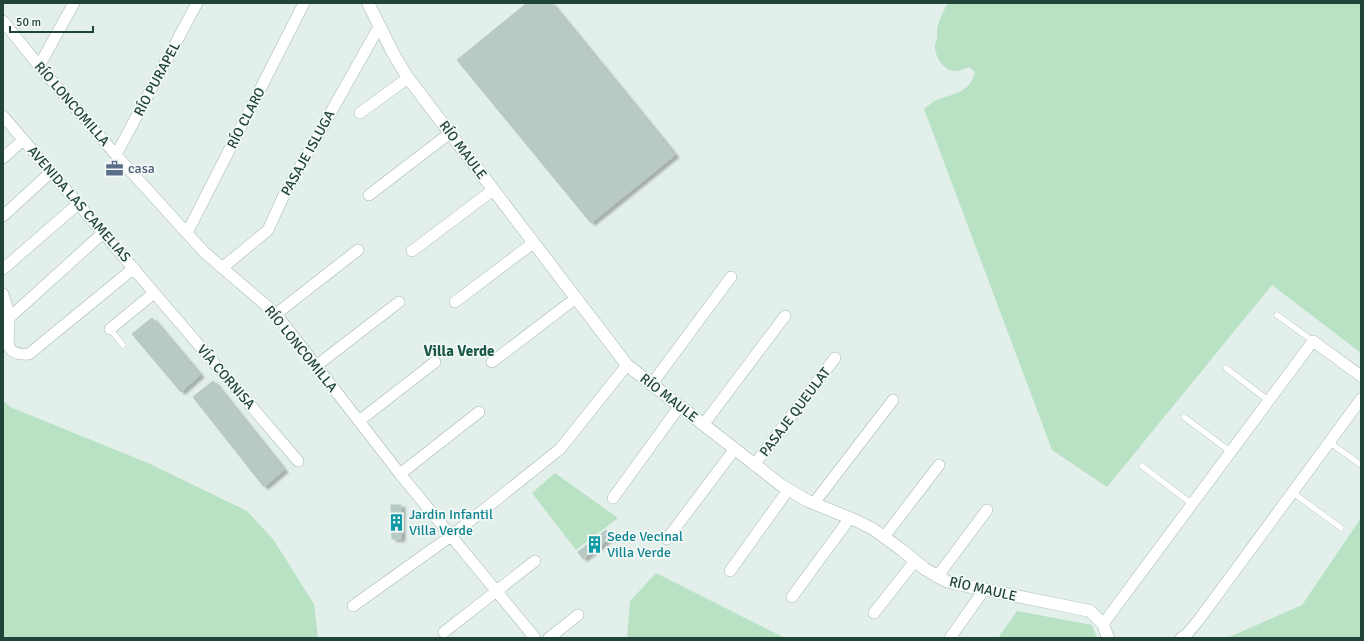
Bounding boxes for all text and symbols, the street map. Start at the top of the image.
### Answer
scale bar [10,8,93,34]
text: 50 m [16,15,41,30]
street label: RÍO PURAPEL [130,39,184,119]
street label: RÍO LONCOMILLA [31,58,114,150]
street label: RÍO CLARO [223,85,269,151]
street label: PASAJE ISLUGA [277,107,339,199]
street label: RÍO MAULE [435,117,491,183]
street label: AVENIDA LAS CAMELIAS [24,142,134,266]
office icon: casa [105,158,125,178]
place label: casa [128,160,155,177]
street label: RÍO LONCOMILLA [261,302,341,396]
street label: VÍA CORNISA [193,341,259,413]
district label: Villa Verde [424,342,495,360]
street label: PASAJE QUEULAT [756,364,834,460]
street label: RÍO MAULE [637,370,701,426]
place label: Jardin Infantil Villa Verde [409,506,493,539]
building icon: Jardin Infantil Villa Verde [386,512,406,532]
place label: Sede Vecinal Villa Verde [607,528,683,561]
building icon: Sede Vecinal Villa Verde [584,534,604,554]
street label: RÍO MAULE [948,573,1019,605]

